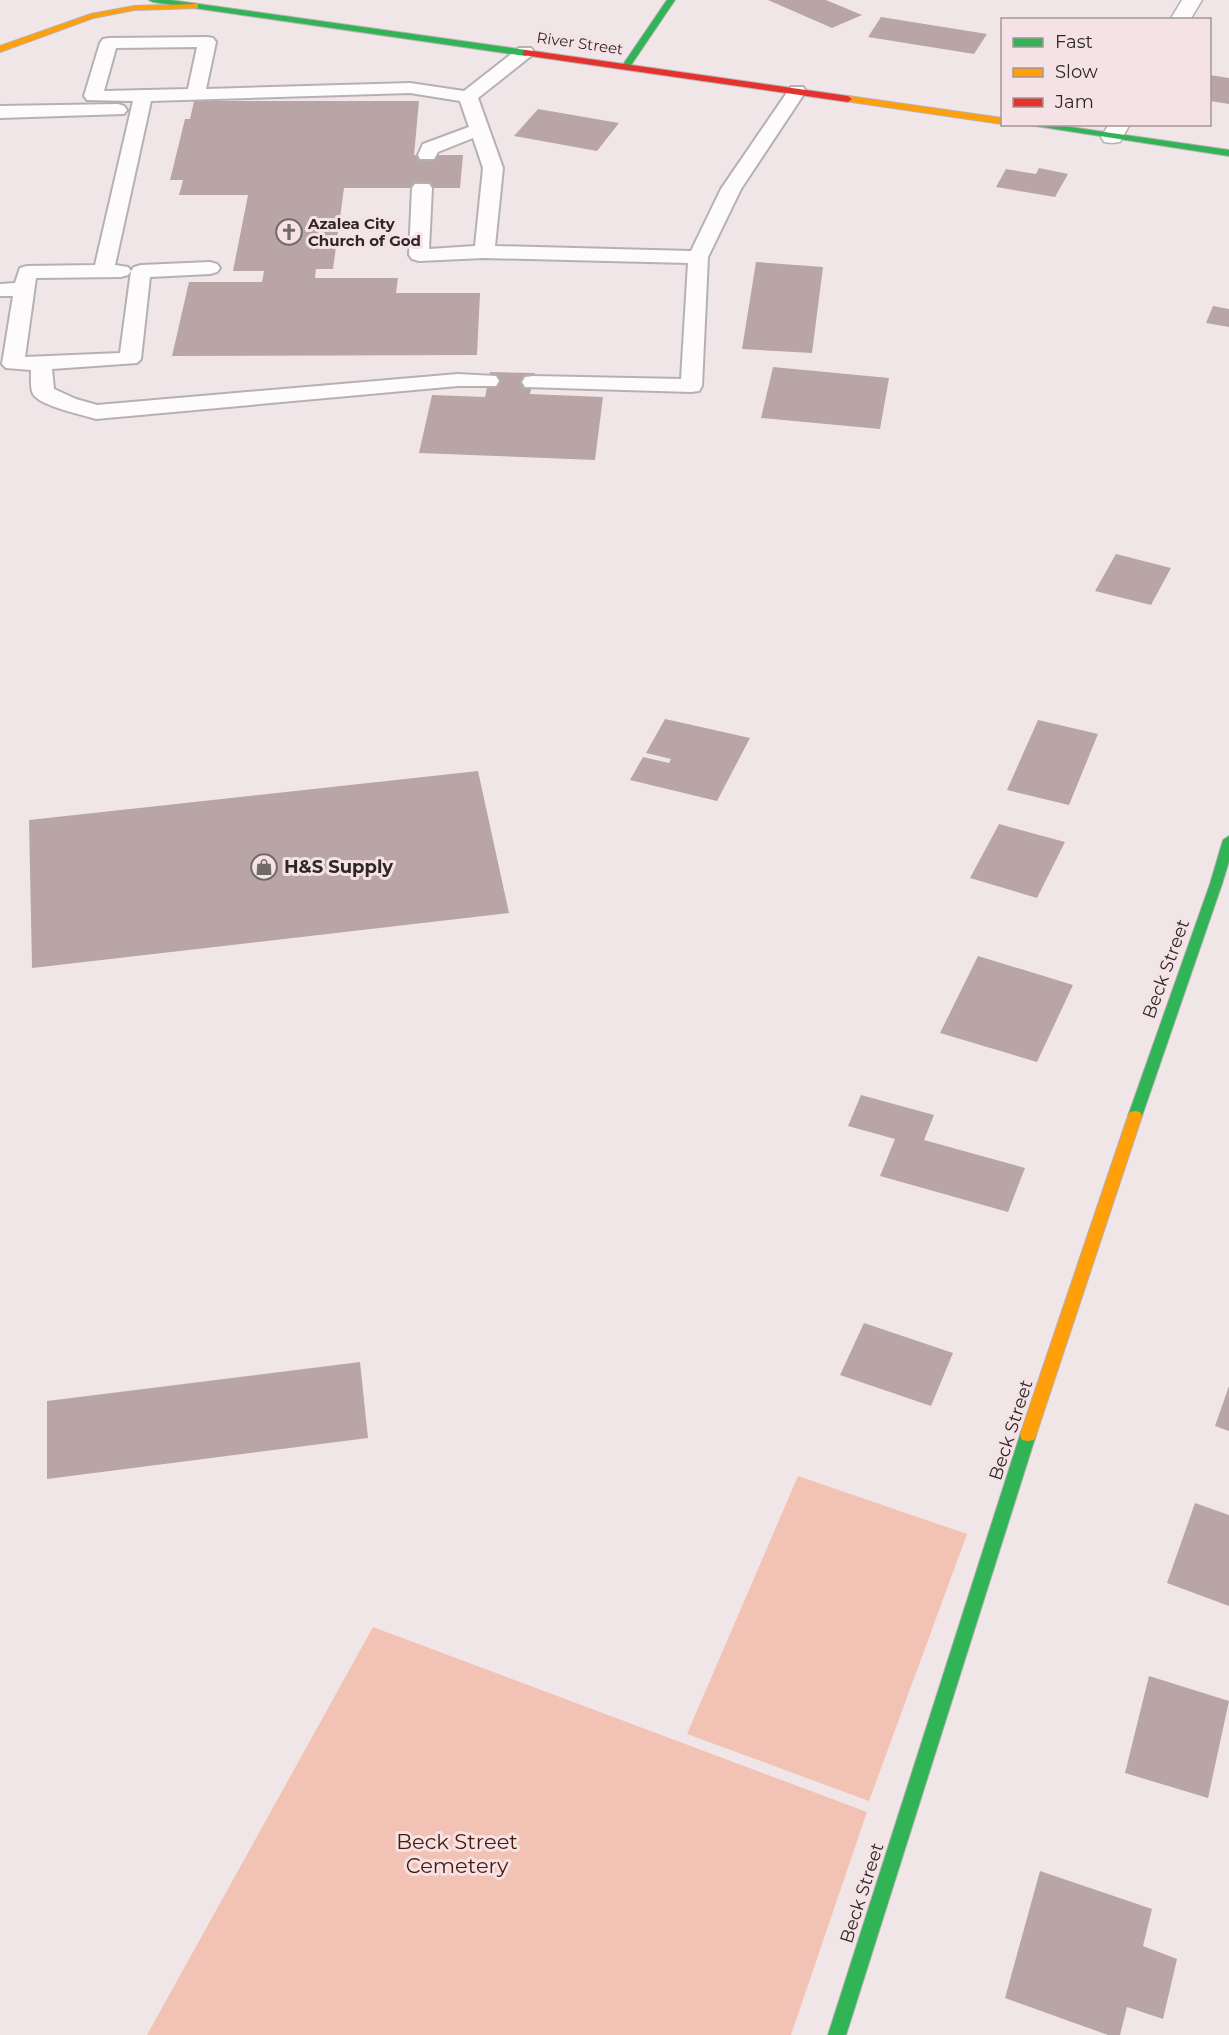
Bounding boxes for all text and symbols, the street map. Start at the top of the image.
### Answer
legend [1001,18,1211,126]
street label: River Street [536,28,624,58]
text: Fast [1055,31,1093,53]
text: Slow [1055,61,1098,83]
text: Jam [1054,91,1094,113]
place label: Azalea City Church of God [307,214,421,250]
church icon: Azalea City Church of God [274,217,304,247]
shop icon: H&S Supply [249,852,279,882]
place label: H&S Supply [284,856,393,878]
street label: Beck Street [1138,916,1194,1022]
street label: Beck Street [984,1377,1038,1483]
park label: Beck Street Cemetery [396,1829,518,1878]
street label: Beck Street [835,1840,889,1946]

